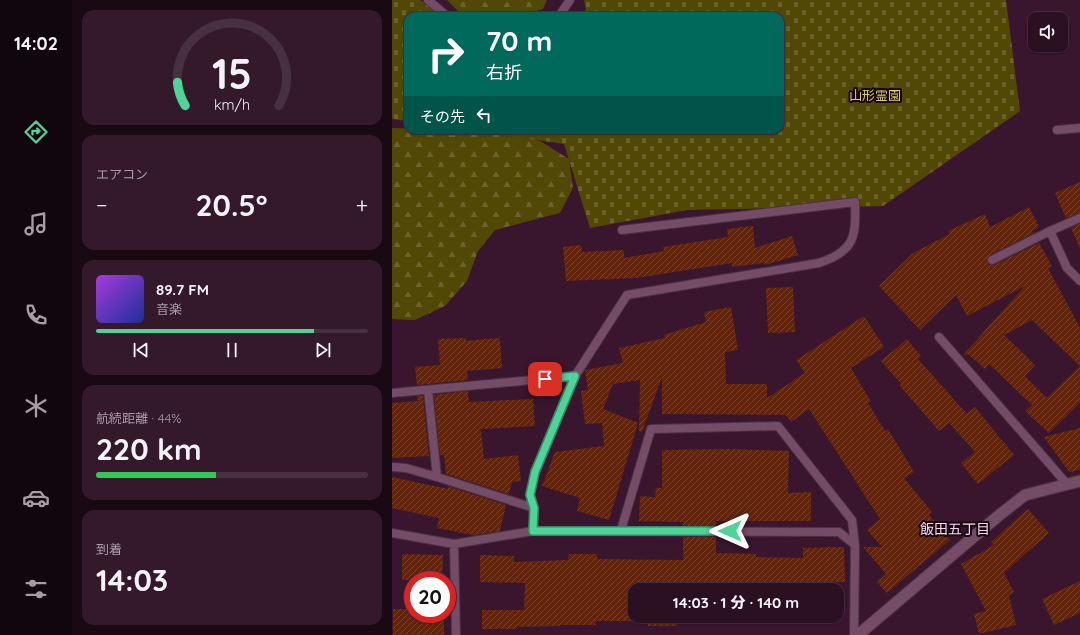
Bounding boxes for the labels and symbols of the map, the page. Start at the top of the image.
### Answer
park label: 山形霊園 [849,87,901,103]
pin [528,362,562,396]
position arrow [709,510,751,552]
district label: 飯田五丁目 [920,520,990,538]
speed limit sign: 20 [404,571,456,623]

